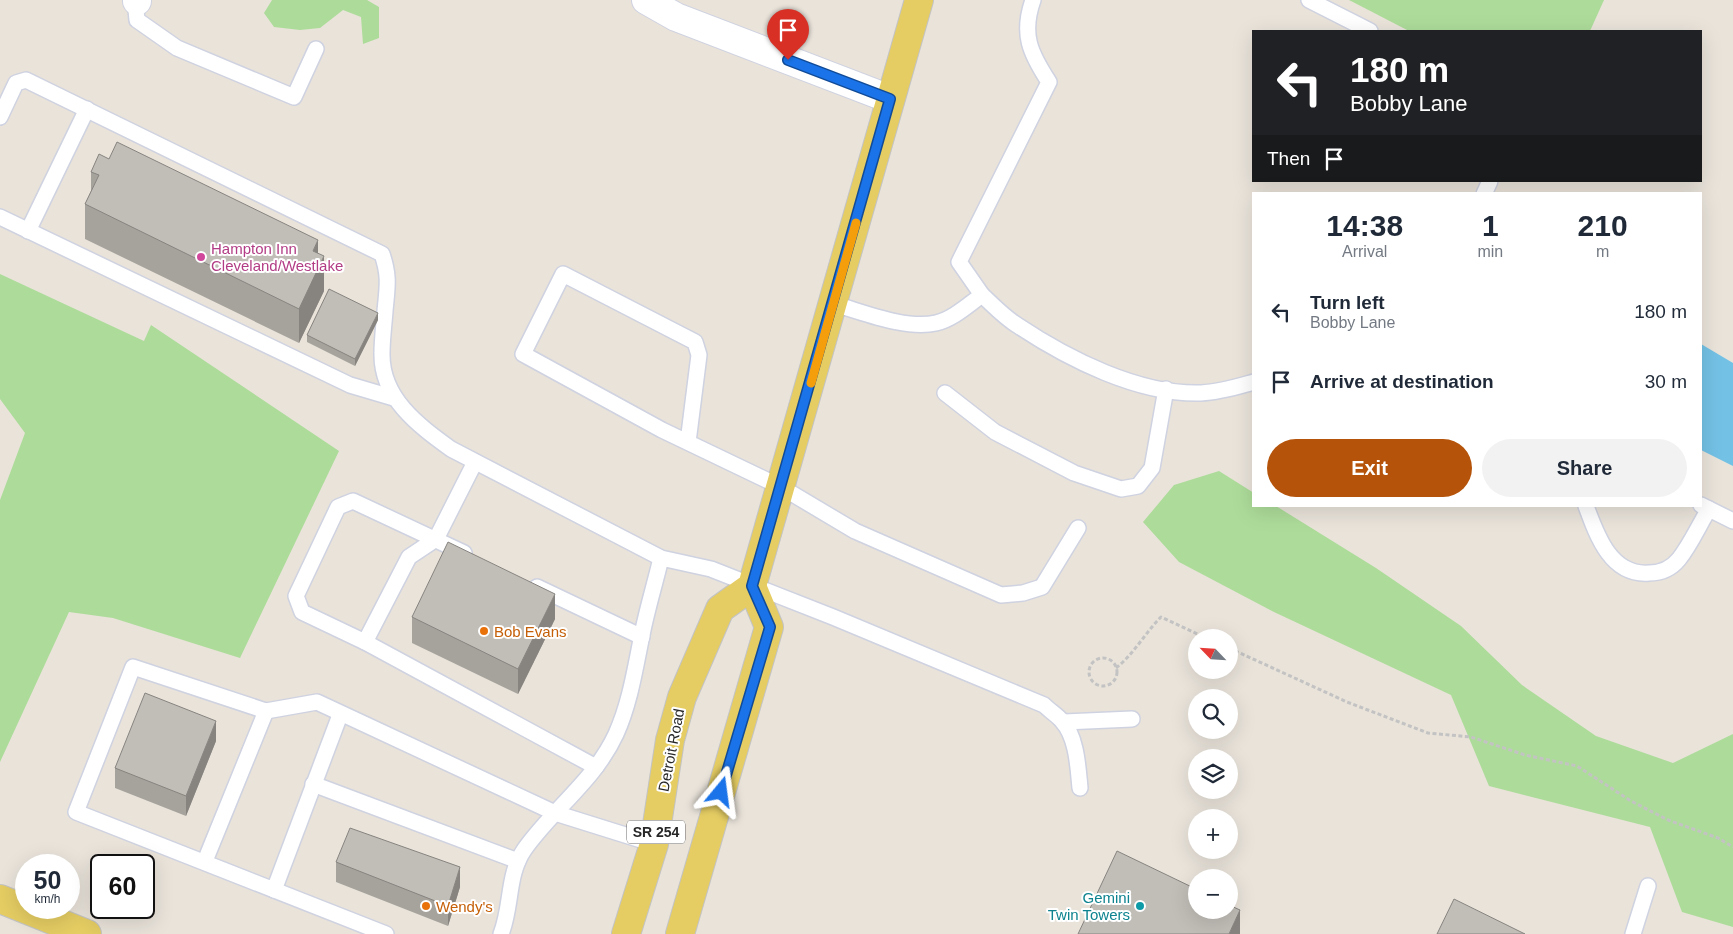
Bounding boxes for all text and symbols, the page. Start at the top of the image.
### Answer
pin [767,9,809,60]
icon: arrive [774,16,802,44]
icon: left [1267,50,1332,115]
text: 180 m [1350,50,1449,89]
text: Bobby Lane [1350,91,1467,116]
icon: arrive [1320,145,1348,173]
text: Then [1267,148,1310,169]
text: 14:38 [1326,209,1403,242]
text: 1 [1482,209,1499,242]
text: 210 [1578,209,1628,242]
place label: Hampton Inn Cleveland/Westlake [211,240,343,274]
text: Arrival [1342,243,1387,260]
text: min [1477,243,1503,260]
text: m [1596,243,1609,260]
marker: Hampton Inn Cleveland/Westlake [195,251,207,263]
text: Turn left [1310,292,1385,313]
icon: left [1267,298,1295,326]
text: 180 m [1634,301,1687,322]
text: Bobby Lane [1310,314,1395,331]
icon: arrive [1267,368,1295,396]
text: Arrive at destination [1310,371,1494,392]
text: 30 m [1645,371,1687,392]
button: Exit [1267,439,1472,497]
button: Share [1482,439,1687,497]
place label: Bob Evans [494,623,567,640]
marker: Bob Evans [478,625,490,637]
north arrow [1188,629,1238,679]
map controls [1188,629,1238,919]
button: search [1188,689,1238,739]
street label: Detroit Road [655,707,687,793]
button: layers [1188,749,1238,799]
position arrow [694,765,746,817]
button: + [1188,809,1238,859]
road number: SR 254 [627,820,685,844]
speed limit sign: 60 [90,854,155,919]
text: 50 [34,866,61,894]
button: − [1188,869,1238,919]
place label: Gemini Twin Towers [1048,889,1130,923]
text: km/h [34,892,61,906]
place label: Wendy's [436,898,493,915]
marker: Wendy's [420,900,432,912]
marker: Gemini Twin Towers [1134,900,1146,912]

